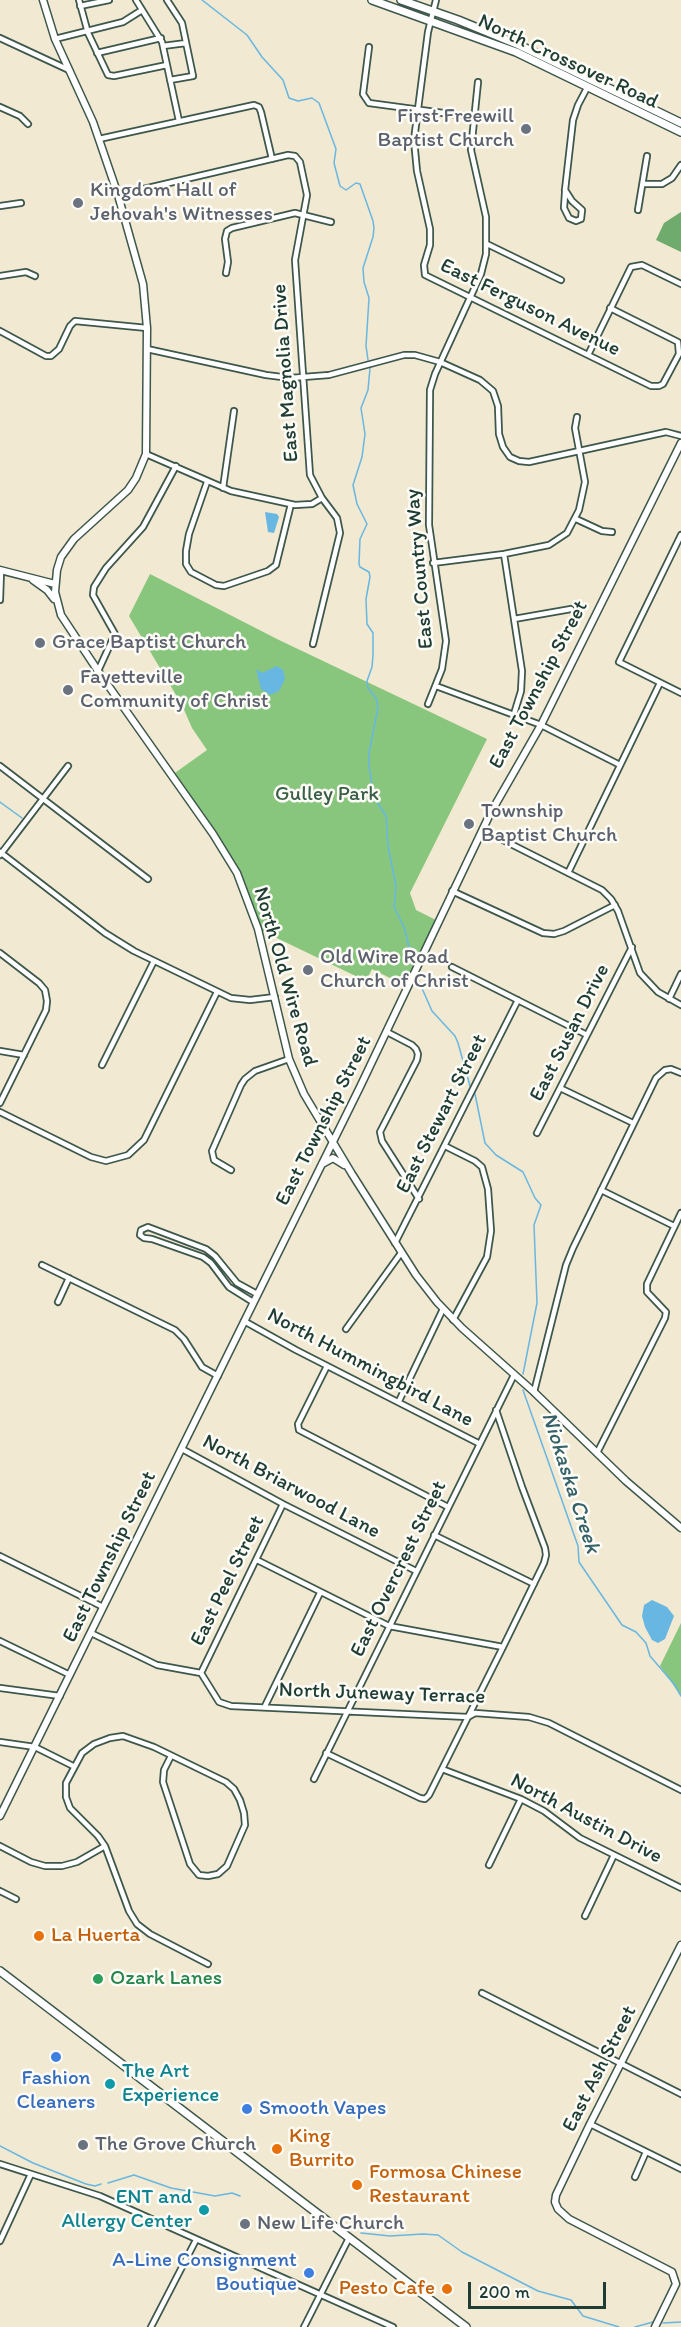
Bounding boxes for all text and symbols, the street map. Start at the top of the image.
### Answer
street label: North Crossover Road [474,9,662,115]
place label: First Freewill Baptist Church [378,104,514,154]
marker: First Freewill Baptist Church [519,122,533,136]
place label: Kingdom Hall of Jehovah's Witnesses [90,178,273,228]
marker: Kingdom Hall of Jehovah's Witnesses [71,196,85,210]
street label: East Ferguson Avenue [436,253,624,363]
street label: East Magnolia Drive [267,283,305,463]
street label: East Country Way [400,488,440,650]
street label: East Township Street [484,596,594,774]
place label: Grace Baptist Church [52,630,246,656]
marker: Grace Baptist Church [33,636,47,650]
place label: Fayetteville Community of Christ [80,665,269,715]
marker: Fayetteville Community of Christ [61,683,75,697]
park label: Gulley Park [275,782,379,808]
place label: Township Baptist Church [481,799,617,849]
marker: Township Baptist Church [462,817,476,831]
street label: North Old Wire Road [247,884,323,1070]
place label: Old Wire Road Church of Christ [320,945,469,995]
street label: East Susan Drive [525,960,615,1106]
marker: Old Wire Road Church of Christ [301,963,315,977]
street label: East Stewart Street [391,1030,493,1198]
street label: East Township Street [270,1032,378,1210]
street label: North Hummingbird Lane [263,1303,477,1433]
water label: Niokaska Creek [535,1409,605,1557]
street label: North Briarwood Lane [198,1429,384,1545]
street label: East Township Street [58,1467,162,1647]
street label: East Overcrest Street [345,1477,453,1661]
street label: East Peel Street [186,1512,270,1650]
street label: North Juneway Terrace [278,1678,486,1710]
street label: North Austin Drive [506,1768,666,1870]
place label: La Huerta [51,1923,140,1949]
marker: La Huerta [32,1929,46,1943]
place label: Ozark Lanes [110,1966,222,1992]
marker: Ozark Lanes [91,1972,105,1986]
street label: East Ash Street [557,2002,643,2136]
marker: Fashion Cleaners [49,2050,63,2064]
place label: The Art Experience [122,2059,219,2109]
place label: Fashion Cleaners [17,2066,95,2116]
marker: The Art Experience [103,2077,117,2091]
place label: Smooth Vapes [259,2096,386,2122]
marker: Smooth Vapes [240,2102,254,2116]
place label: King Burrito [289,2124,354,2174]
place label: The Grove Church [95,2132,256,2158]
marker: The Grove Church [76,2138,90,2152]
marker: King Burrito [270,2142,284,2156]
place label: Formosa Chinese Restaurant [369,2160,522,2210]
marker: Formosa Chinese Restaurant [350,2178,364,2192]
place label: ENT and Allergy Center [61,2185,192,2235]
marker: ENT and Allergy Center [197,2203,211,2217]
place label: New Life Church [257,2211,404,2237]
marker: New Life Church [238,2217,252,2231]
place label: A-Line Consignment Boutique [112,2248,297,2298]
marker: A-Line Consignment Boutique [302,2266,316,2280]
scale bar [471,2270,609,2308]
place label: Pesto Cafe [339,2276,435,2302]
text: 200 m [479,2281,530,2303]
marker: Pesto Cafe [440,2282,454,2296]

